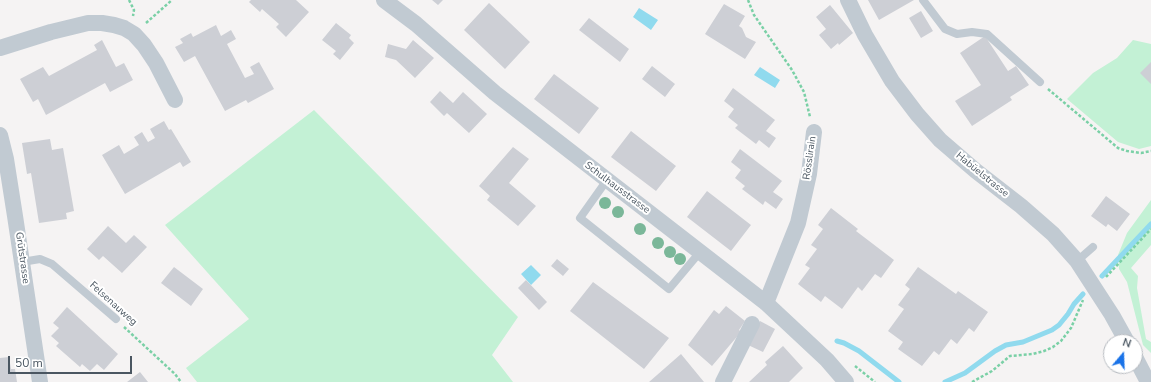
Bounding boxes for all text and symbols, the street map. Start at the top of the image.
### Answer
street label: Rösslirain [801,135,819,181]
street label: Habüelstrasse [953,150,1011,200]
street label: Schulhausstrasse [582,160,652,216]
street label: Grütstrasse [12,231,32,285]
street label: Felsenauweg [87,280,139,328]
north arrow [1103,334,1143,374]
text: N [1120,335,1133,352]
scale bar [10,348,134,374]
text: 50 m [15,355,43,371]

